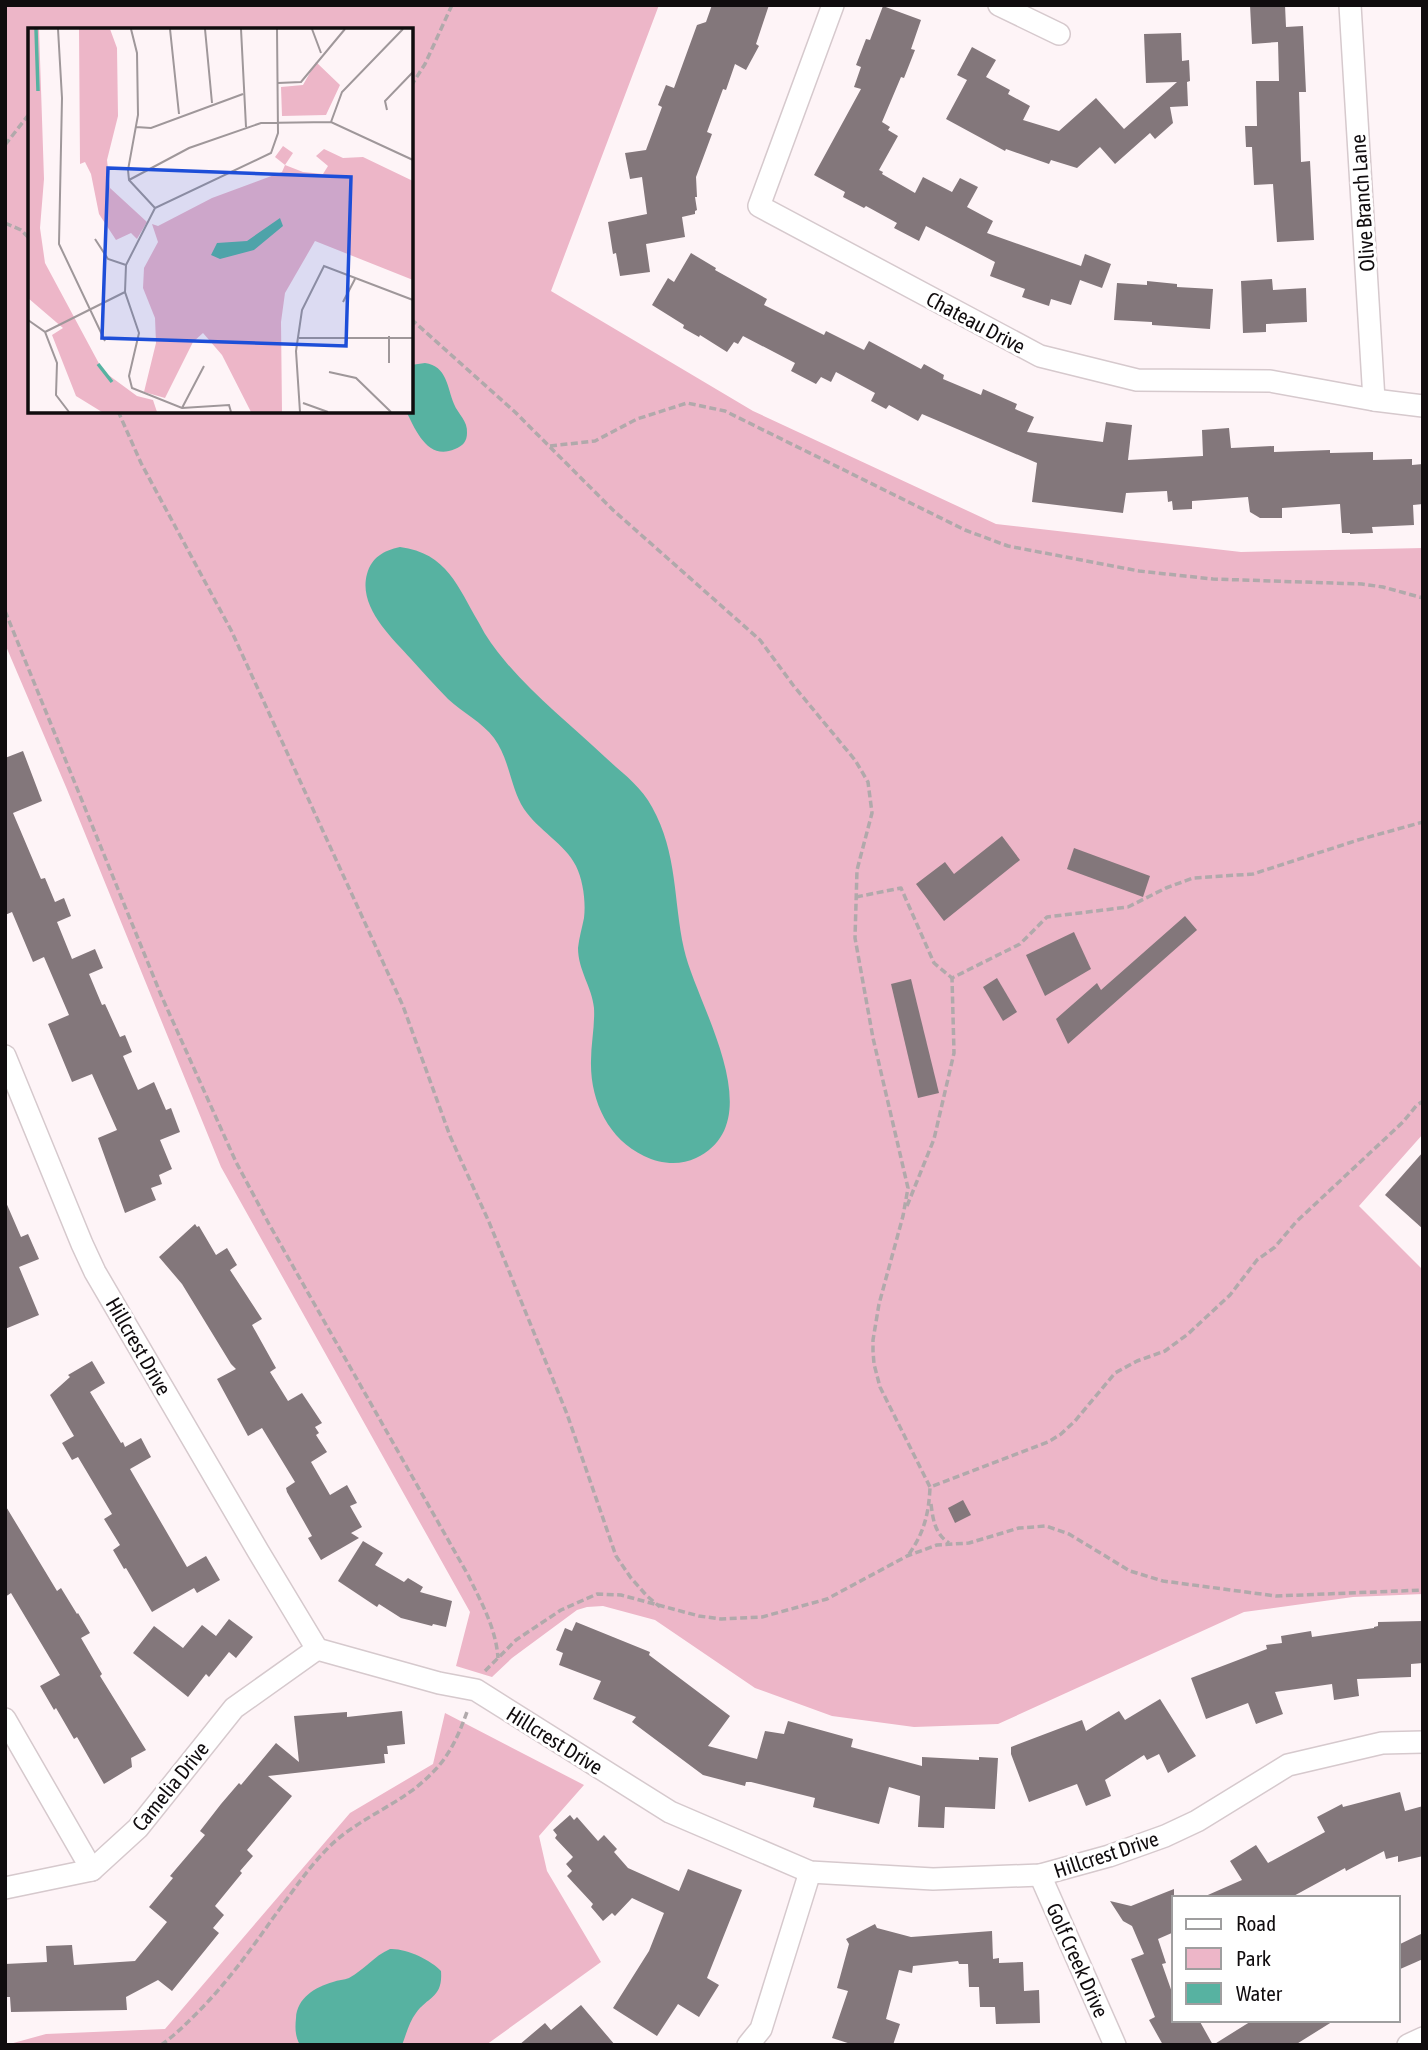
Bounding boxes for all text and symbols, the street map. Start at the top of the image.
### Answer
inset map [28,28,413,413]
street label: Olive Branch Lane [1345,134,1379,272]
street label: Chateau Drive [923,286,1029,358]
street label: Hillcrest Drive [101,1293,177,1399]
street label: Hillcrest Drive [503,1701,607,1779]
street label: Camelia Drive [127,1737,213,1835]
street label: Hillcrest Drive [1051,1826,1161,1882]
legend [1172,1896,1400,2022]
street label: Golf Creek Drive [1042,1899,1114,2021]
text: Road [1236,1911,1276,1935]
text: Park [1236,1946,1271,1970]
text: Water [1236,1981,1283,2005]

